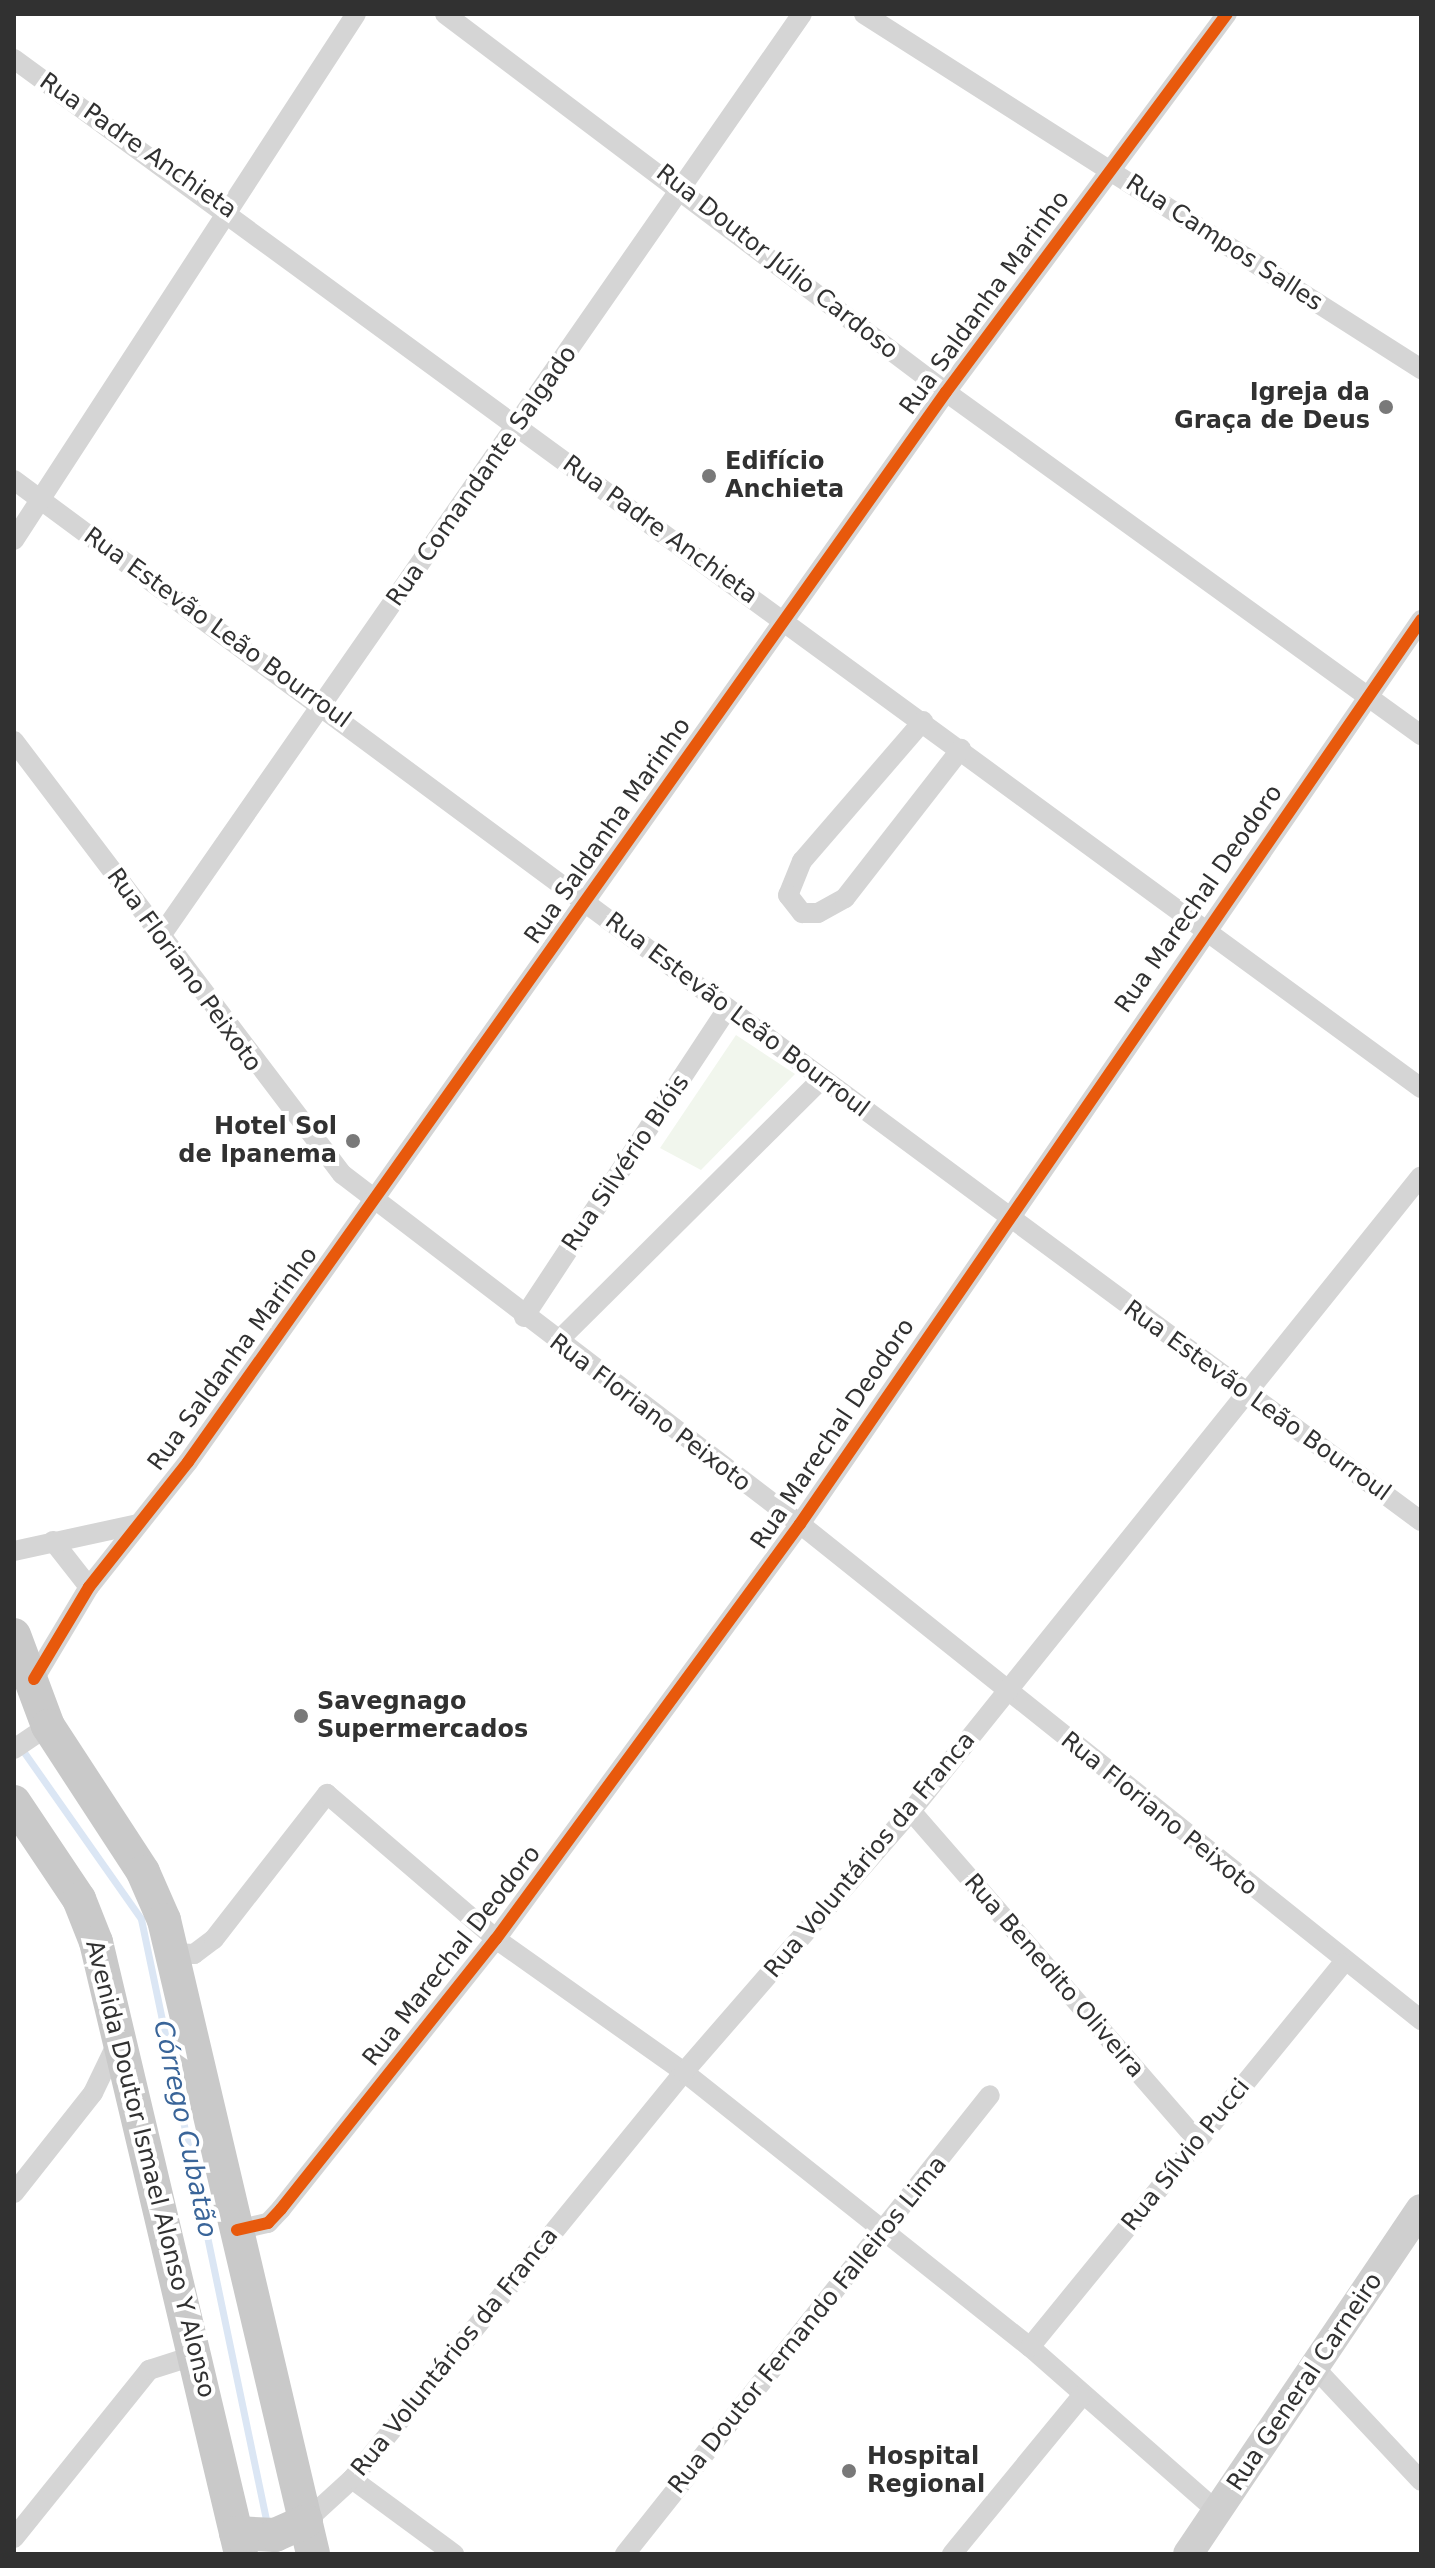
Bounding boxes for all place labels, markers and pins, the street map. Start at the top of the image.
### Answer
place label: Igreja da Graça de Deus [1174,379,1370,435]
marker: Igreja da Graça de Deus [1377,398,1395,416]
place label: Edifício Anchieta [725,448,844,504]
marker: Edifício Anchieta [700,467,718,485]
place label: Hotel Sol de Ipanema [178,1113,337,1169]
marker: Hotel Sol de Ipanema [344,1132,362,1150]
place label: Savegnago Supermercados [317,1688,528,1744]
marker: Savegnago Supermercados [292,1707,310,1725]
place label: Hospital Regional [867,2443,985,2499]
marker: Hospital Regional [838,2460,860,2482]

